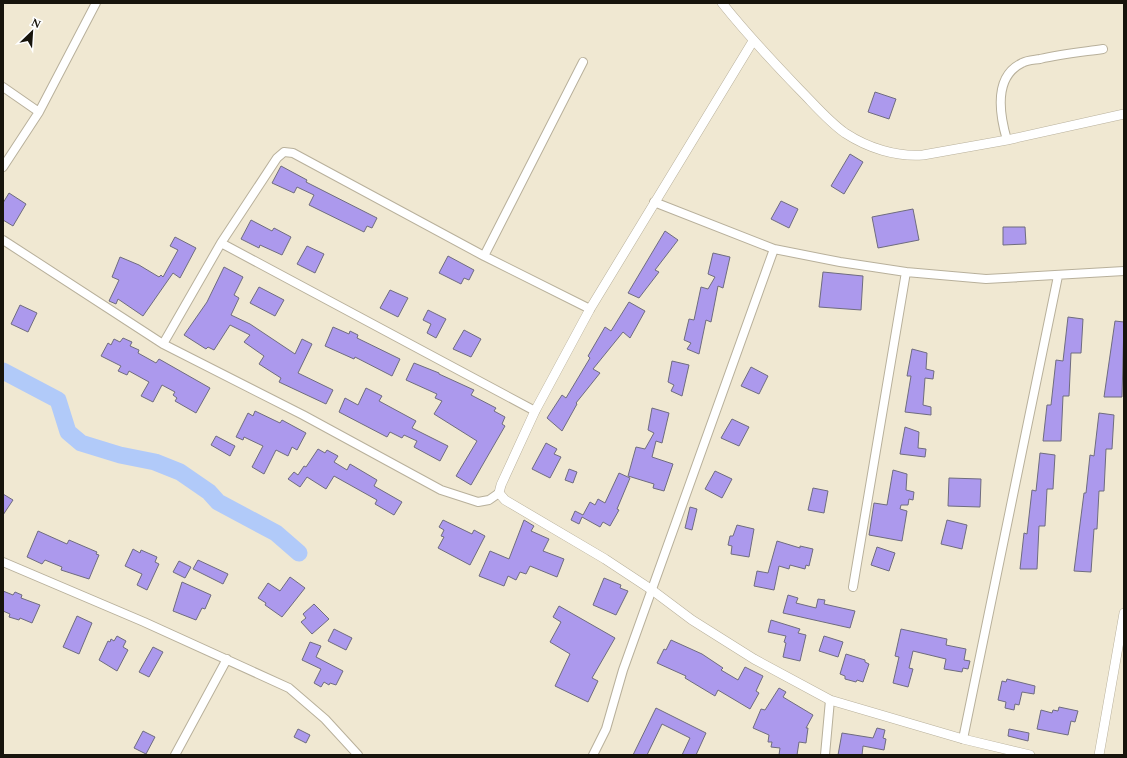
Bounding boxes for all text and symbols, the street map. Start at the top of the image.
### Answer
north arrow [12,12,52,52]
text: N [28,14,44,33]

